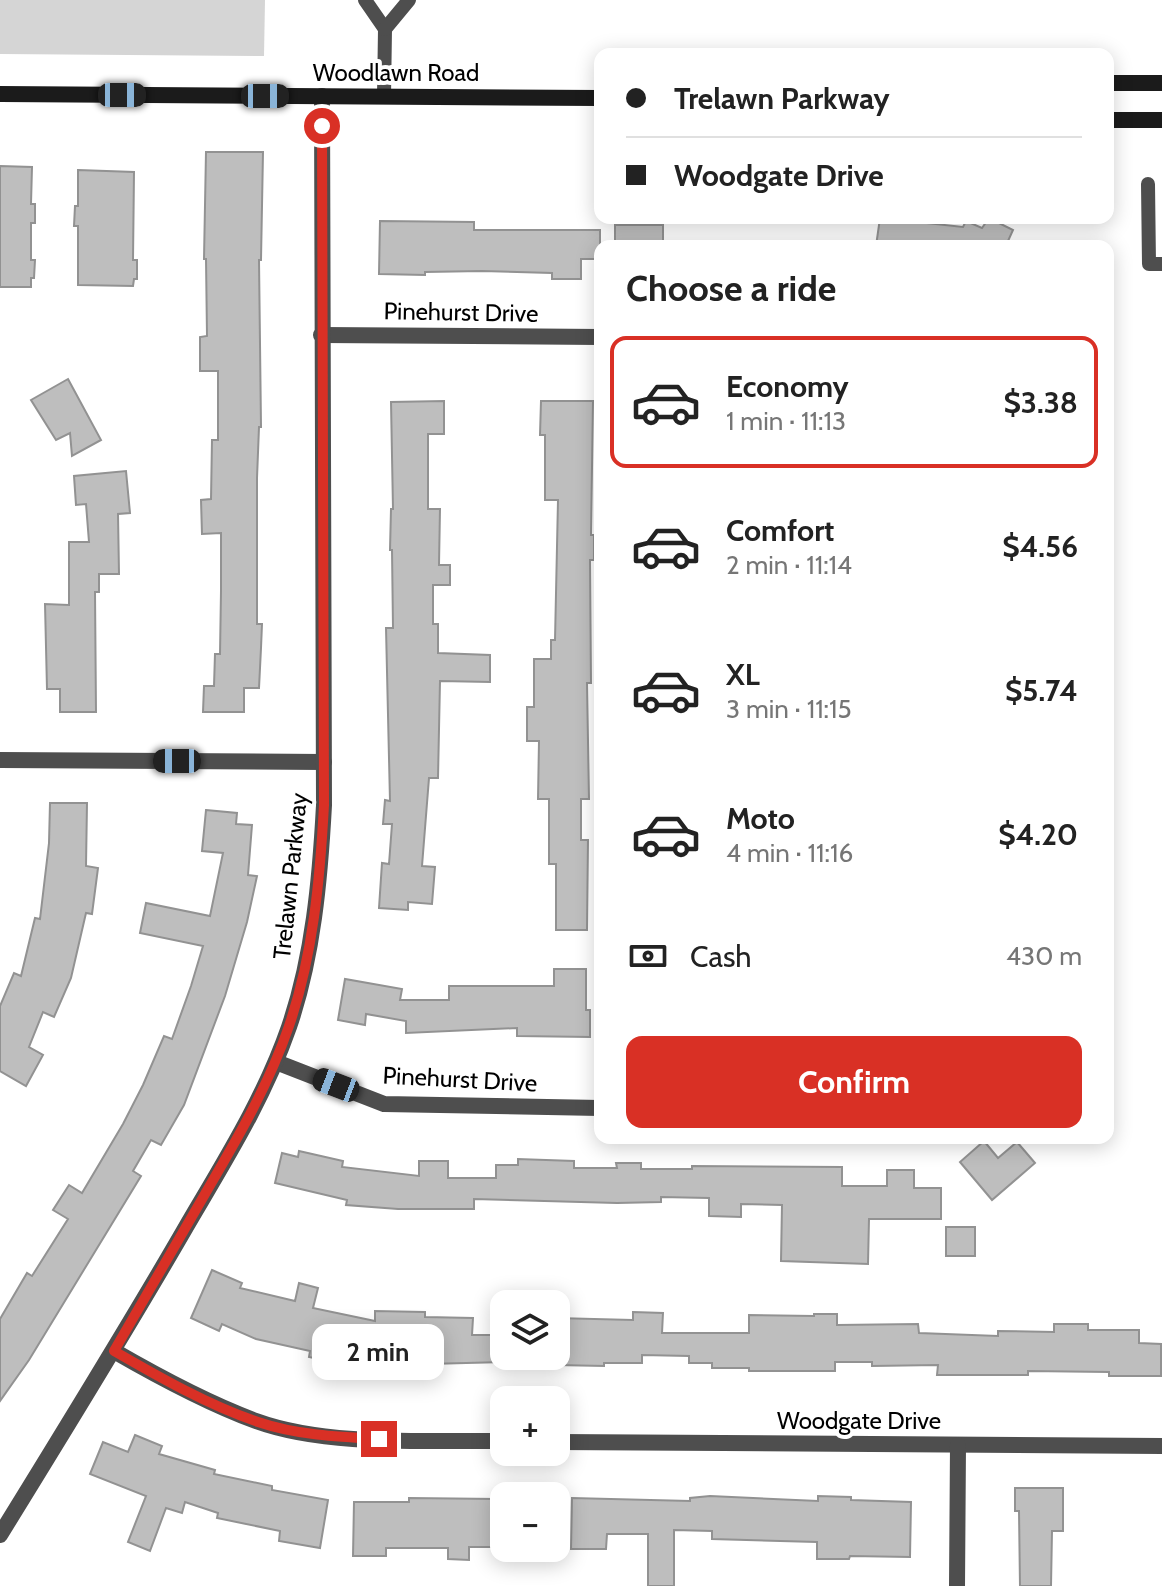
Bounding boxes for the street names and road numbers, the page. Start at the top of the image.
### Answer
street label: Woodlawn Road [313,58,479,87]
street label: Pinehurst Drive [383,296,539,328]
street label: Trelawn Parkway [267,791,313,961]
street label: Pinehurst Drive [382,1060,538,1098]
street label: Woodgate Drive [777,1406,941,1435]

